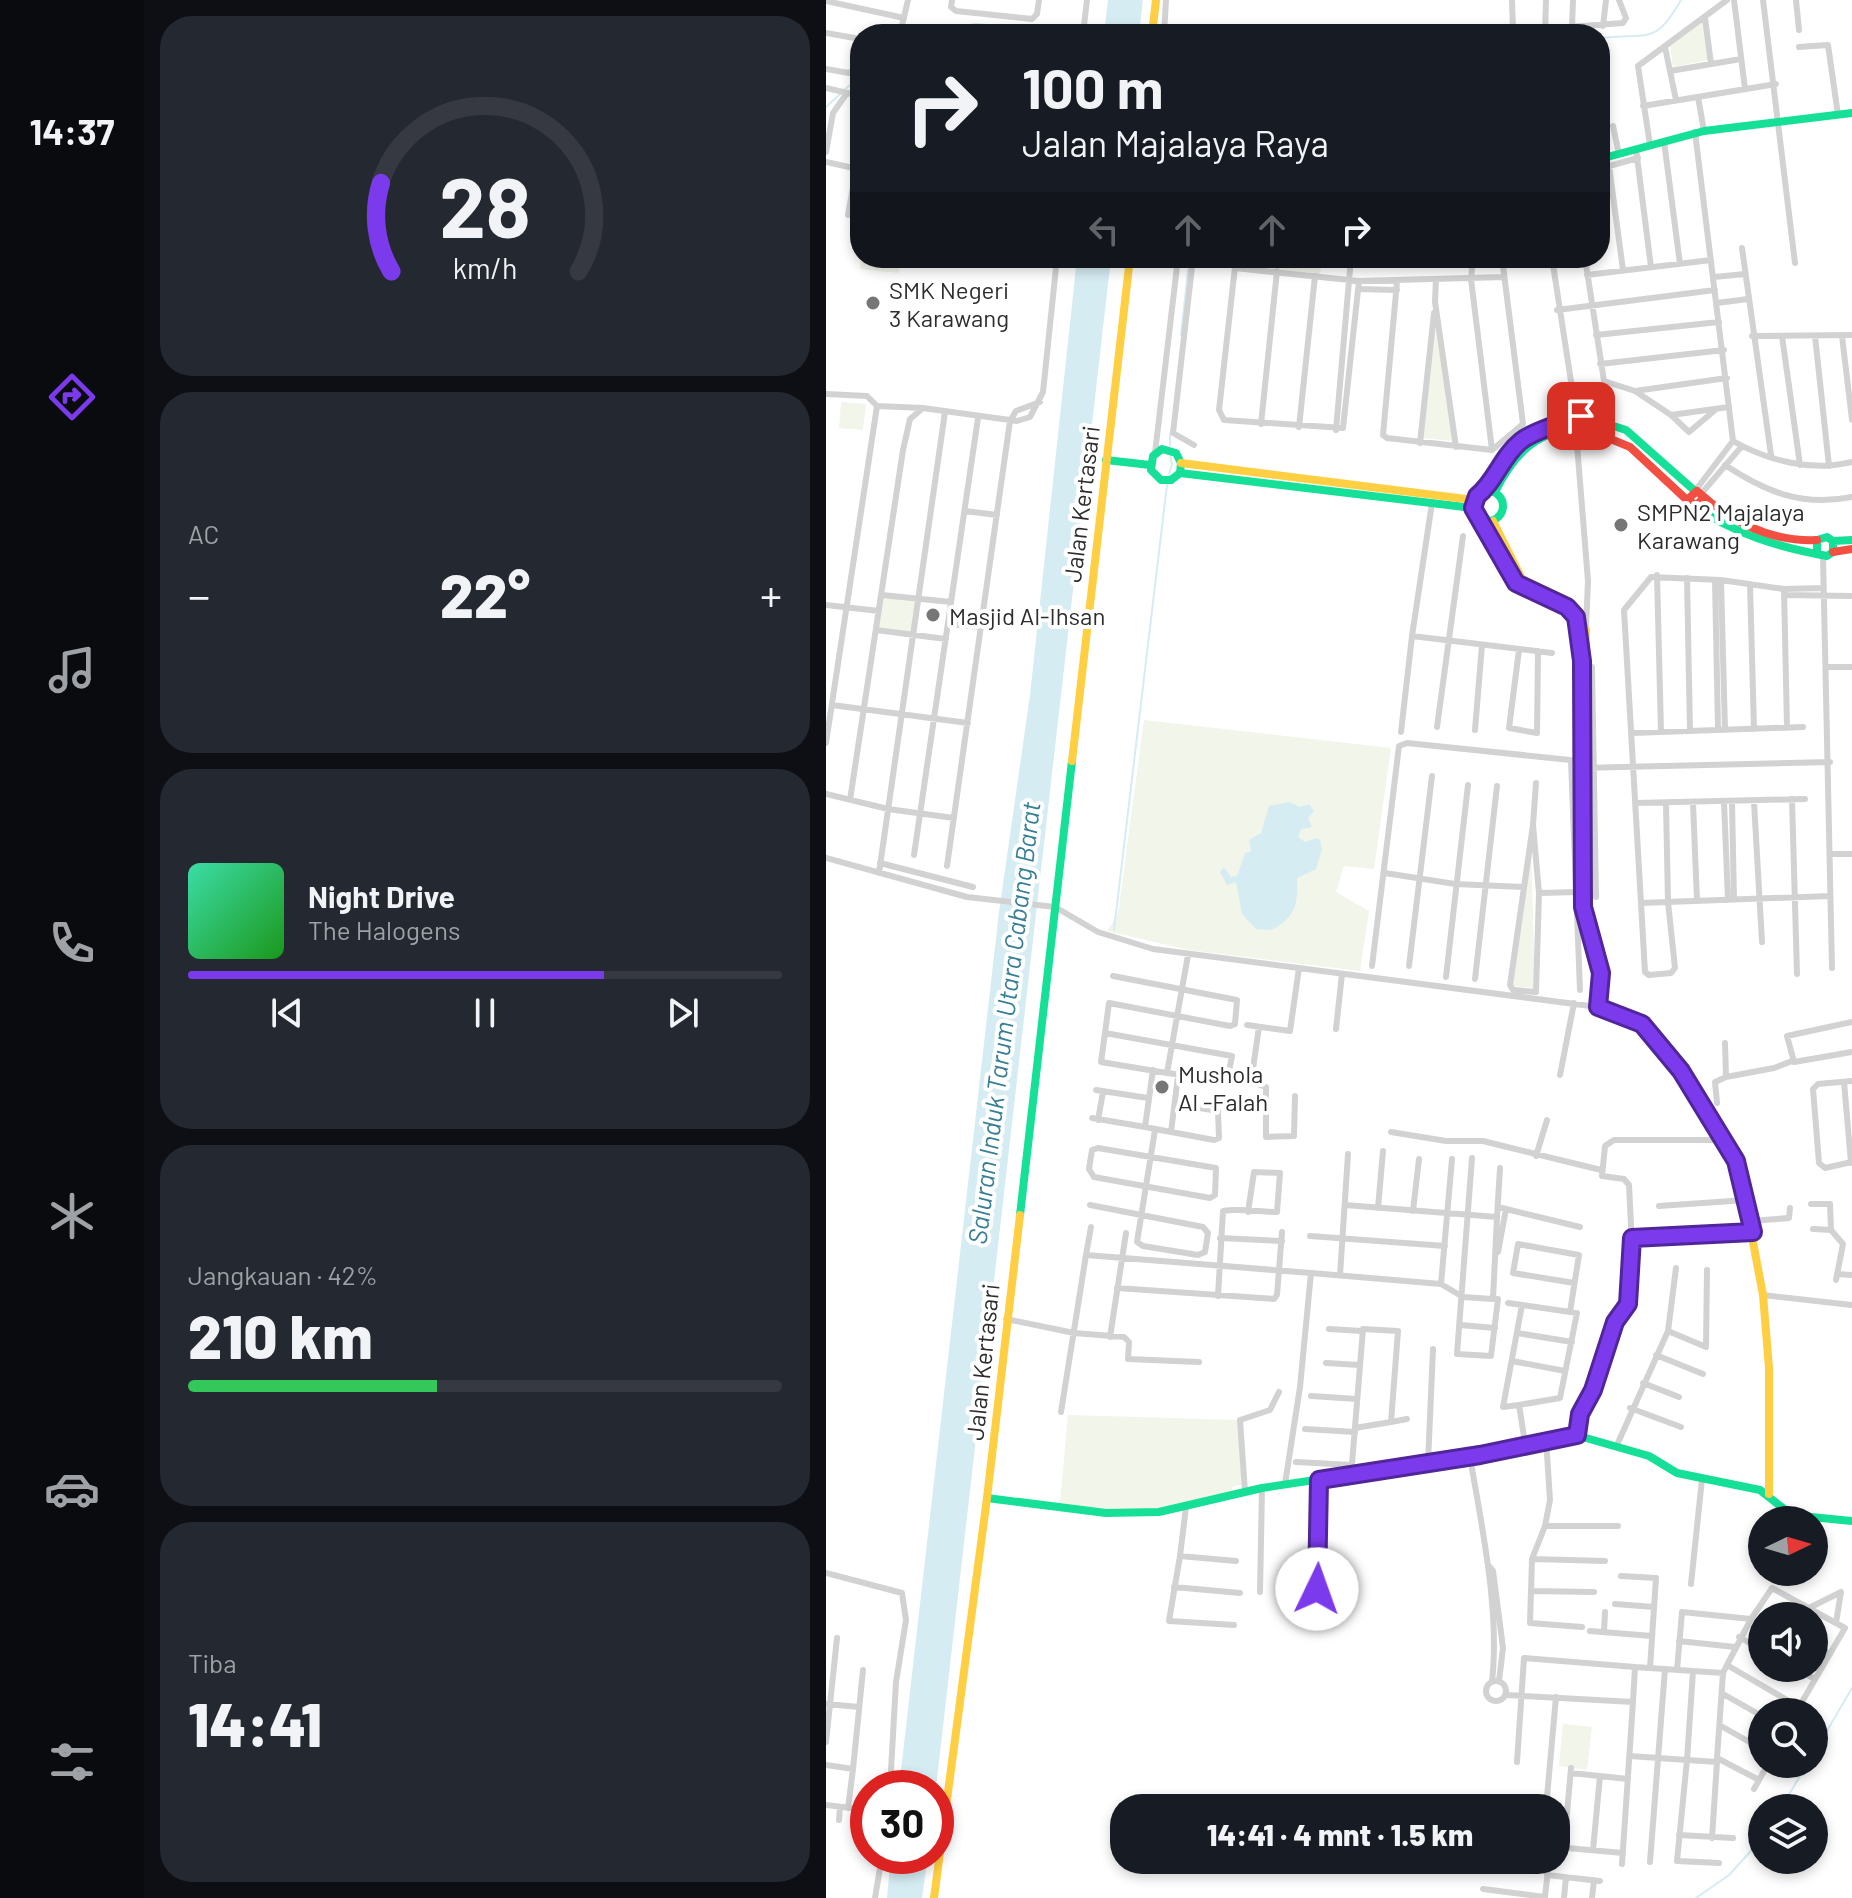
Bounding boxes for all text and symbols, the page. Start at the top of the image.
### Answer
text: 100 m [1022,53,1164,120]
icon: right [890,56,994,160]
text: 14:37 [30,109,114,152]
text: Jalan Majalaya Raya [1022,121,1329,164]
text: 28 [439,155,531,255]
icon: left [1082,208,1126,252]
icon: ahead [1166,208,1210,252]
icon: ahead [1250,208,1294,252]
icon: right [1334,208,1378,252]
text: km/h [453,250,517,285]
place label: SMK Negeri 3 Karawang [889,275,1009,332]
marker: SMK Negeri 3 Karawang [864,294,882,312]
icon: directions [44,369,100,425]
pin [1547,382,1615,450]
icon: arrive [1559,394,1603,438]
street label: Jalan Kertasari [1057,424,1105,584]
place label: SMPN2 Majalaya Karawang [1637,497,1805,554]
marker: SMPN2 Majalaya Karawang [1612,516,1630,534]
text: AC [188,518,219,549]
text: 22° [440,558,530,630]
text: − [188,568,210,621]
text: + [760,568,782,621]
place label: Masjid Al-Ihsan [949,601,1105,630]
marker: Masjid Al-Ihsan [924,606,942,624]
icon: music [44,642,100,698]
water label: Saluran Induk Tarum Utara Cabang Barat [960,800,1046,1246]
text: Night Drive [308,878,455,914]
text: The Halogens [308,914,460,945]
icon: phone [44,915,100,971]
icon: previous [265,991,309,1035]
icon: pause [463,991,507,1035]
icon: next [661,991,705,1035]
place label: Mushola Al -Falah [1178,1059,1268,1116]
marker: Mushola Al -Falah [1153,1078,1171,1096]
icon: climate [44,1188,100,1244]
text: Jangkauan · 42% [188,1259,378,1290]
street label: Jalan Kertasari [959,1282,1005,1442]
text: 210 km [188,1299,373,1371]
icon: car [44,1461,100,1517]
north arrow [1748,1506,1828,1586]
map controls [1748,1506,1828,1874]
position arrow [1275,1547,1359,1631]
button: sound [1748,1602,1828,1682]
text: Tiba [188,1647,237,1678]
text: 14:41 [188,1687,322,1759]
button: search [1748,1698,1828,1778]
icon: filters [44,1734,100,1790]
speed limit sign: 30 [850,1770,954,1874]
button: layers [1748,1794,1828,1874]
text: 14:41 · 4 mnt · 1.5 km [1207,1816,1473,1852]

